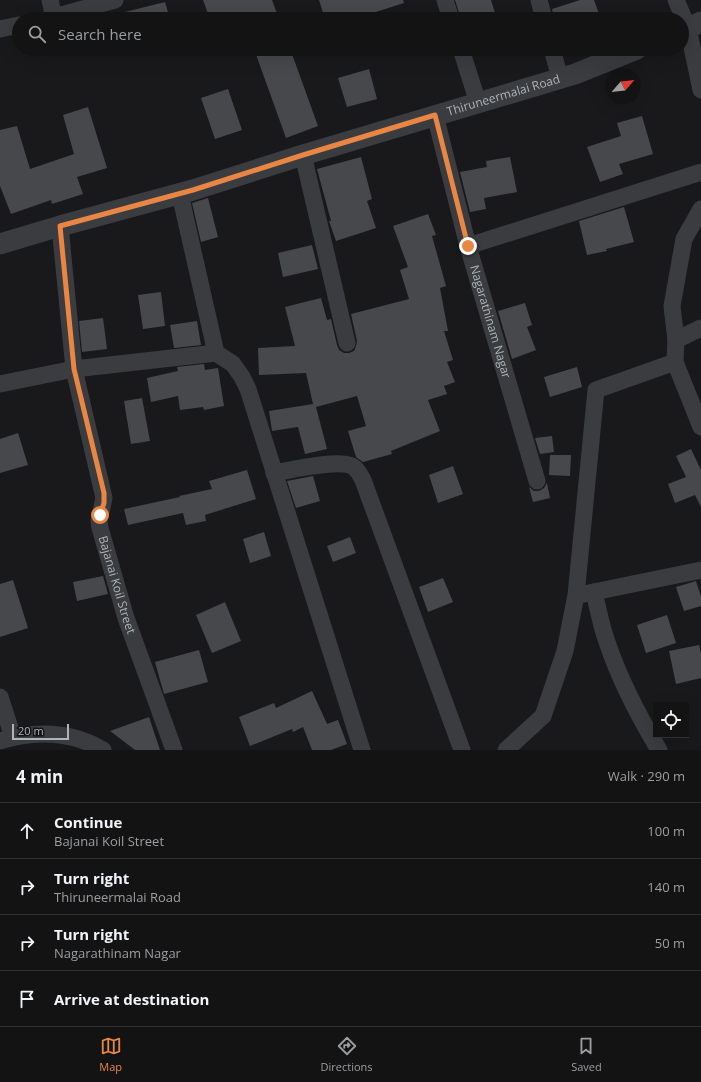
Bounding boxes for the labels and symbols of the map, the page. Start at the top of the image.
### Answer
north arrow [605,68,641,104]
street label: Thiruneermalai Road [445,70,562,120]
route end [459,237,477,255]
street label: Nagarathinam Nagar [466,263,515,380]
route start [91,506,109,524]
street label: Bajanai Koil Street [95,534,140,636]
scale bar [12,722,69,741]

